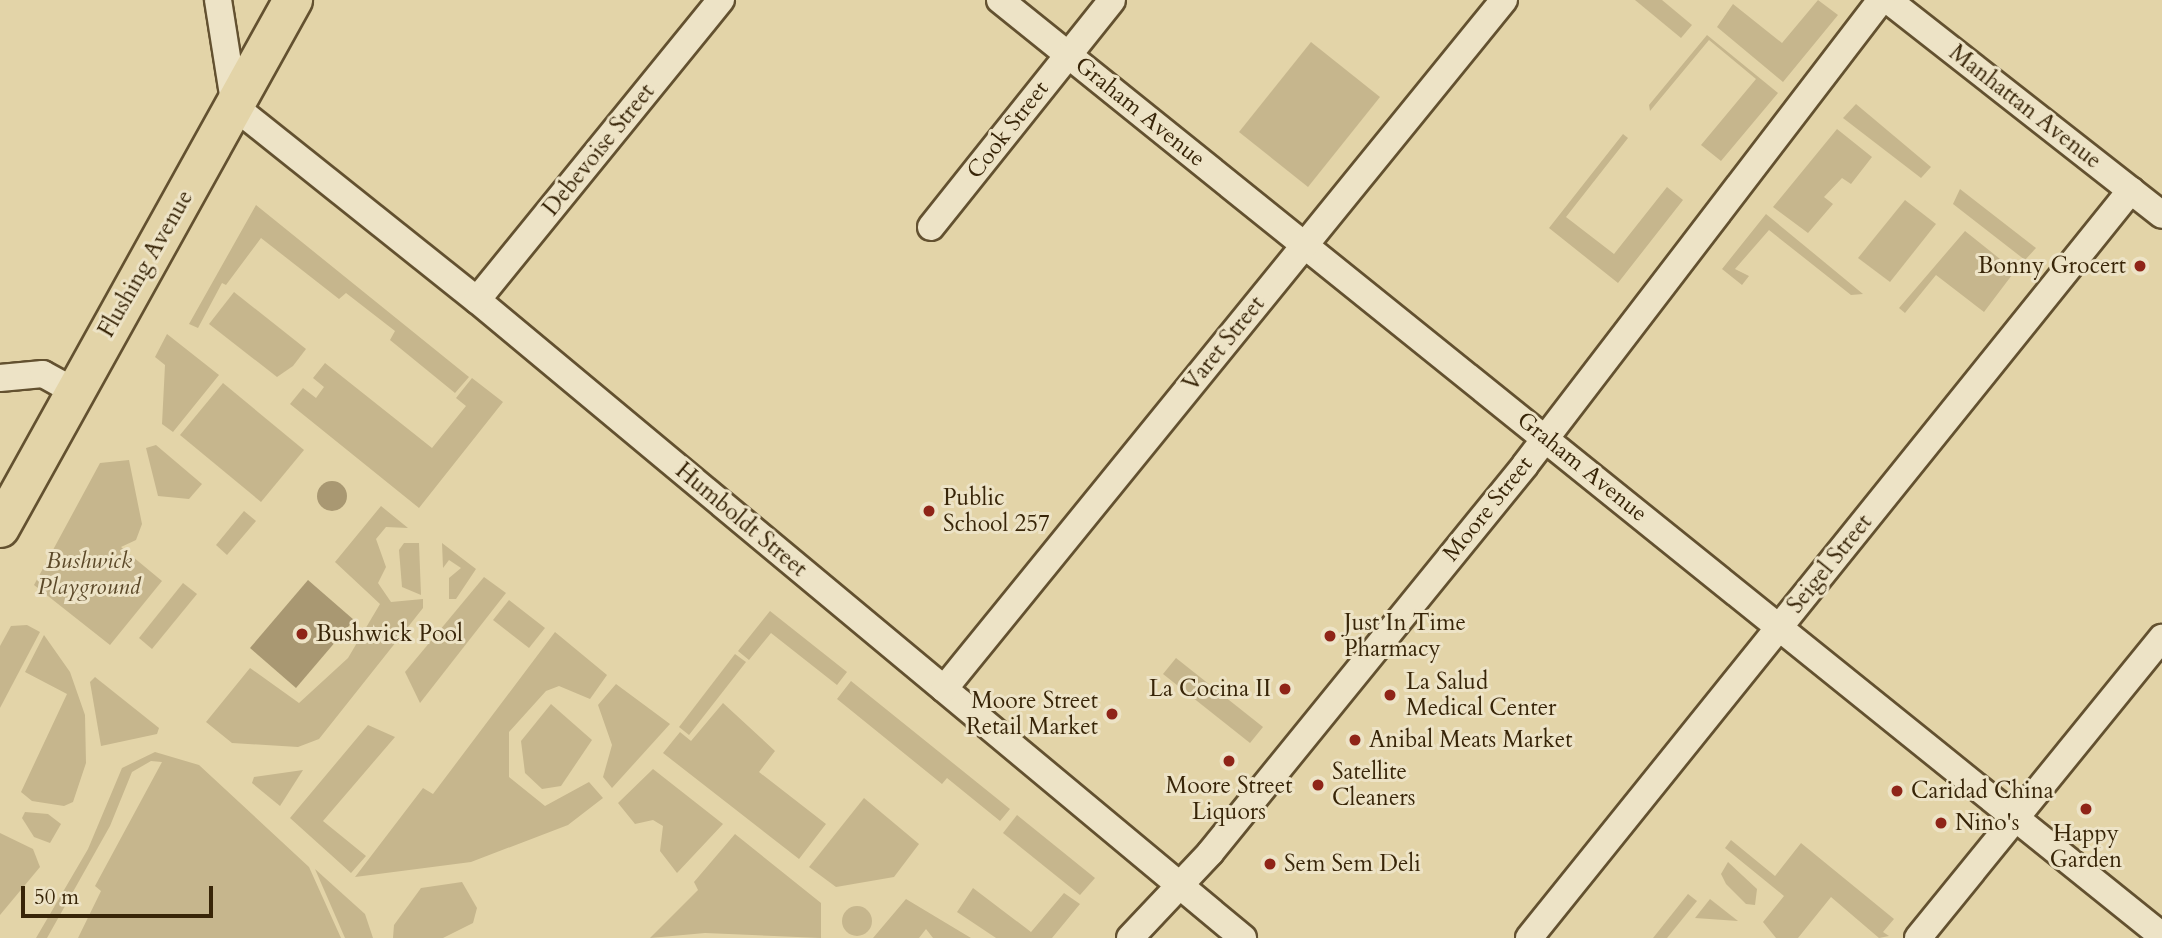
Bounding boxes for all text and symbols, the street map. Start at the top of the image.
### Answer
street label: Manhattan Avenue [1943,39,2107,175]
street label: Graham Avenue [1069,51,1211,173]
street label: Cook Street [961,76,1055,184]
street label: Debevoise Street [537,78,661,222]
street label: Flushing Avenue [93,186,199,342]
place label: Bonny Grocert [1978,252,2126,280]
marker: Bonny Grocert [2132,258,2148,274]
street label: Varet Street [1177,291,1271,397]
street label: Graham Avenue [1511,406,1653,528]
street label: Moore Street [1437,451,1539,567]
street label: Humboldt Street [670,457,812,583]
place label: Public School 257 [943,484,1050,538]
marker: Public School 257 [921,503,937,519]
street label: Seigel Street [1782,509,1878,619]
park label: Bushwick Playground [38,547,140,601]
place label: Just In Time Pharmacy [1344,609,1466,663]
place label: Bushwick Pool [316,620,463,648]
marker: Bushwick Pool [294,626,310,642]
marker: Just In Time Pharmacy [1322,628,1338,644]
place label: La Salud Medical Center [1406,668,1556,722]
place label: La Cocina II [1149,675,1271,703]
marker: La Cocina II [1277,681,1293,697]
marker: La Salud Medical Center [1380,685,1400,705]
place label: Moore Street Retail Market [966,687,1098,741]
marker: Moore Street Retail Market [1104,706,1120,722]
place label: Anibal Meats Market [1369,726,1572,754]
marker: Anibal Meats Market [1347,732,1363,748]
marker: Moore Street Liquors [1221,753,1237,769]
place label: Satellite Cleaners [1332,758,1415,812]
place label: Moore Street Liquors [1166,772,1292,826]
marker: Satellite Cleaners [1310,777,1326,793]
place label: Caridad China [1911,777,2054,805]
marker: Caridad China [1889,783,1905,799]
marker: Happy Garden [2078,801,2094,817]
place label: Nino's [1955,809,2020,837]
marker: Nino's [1933,815,1949,831]
place label: Happy Garden [2050,820,2122,874]
place label: Sem Sem Deli [1284,850,1421,878]
marker: Sem Sem Deli [1262,856,1278,872]
scale bar [24,872,217,916]
text: 50 m [34,883,79,912]

